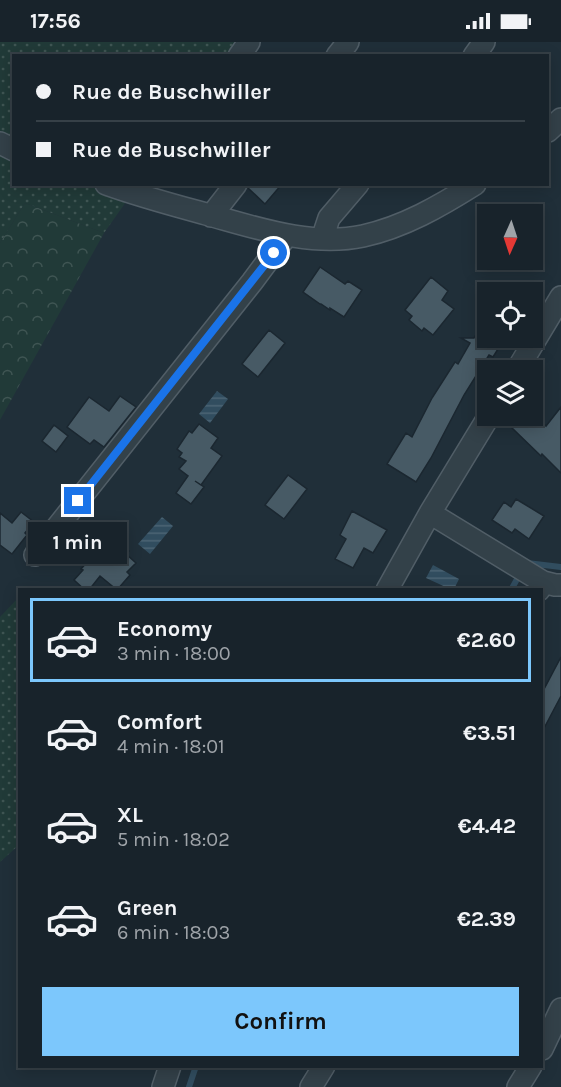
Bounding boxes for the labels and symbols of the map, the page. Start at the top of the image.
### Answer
north arrow [477,204,543,270]
route start [260,239,287,266]
route end [64,487,91,514]
callout: 1 min [28,522,128,564]

